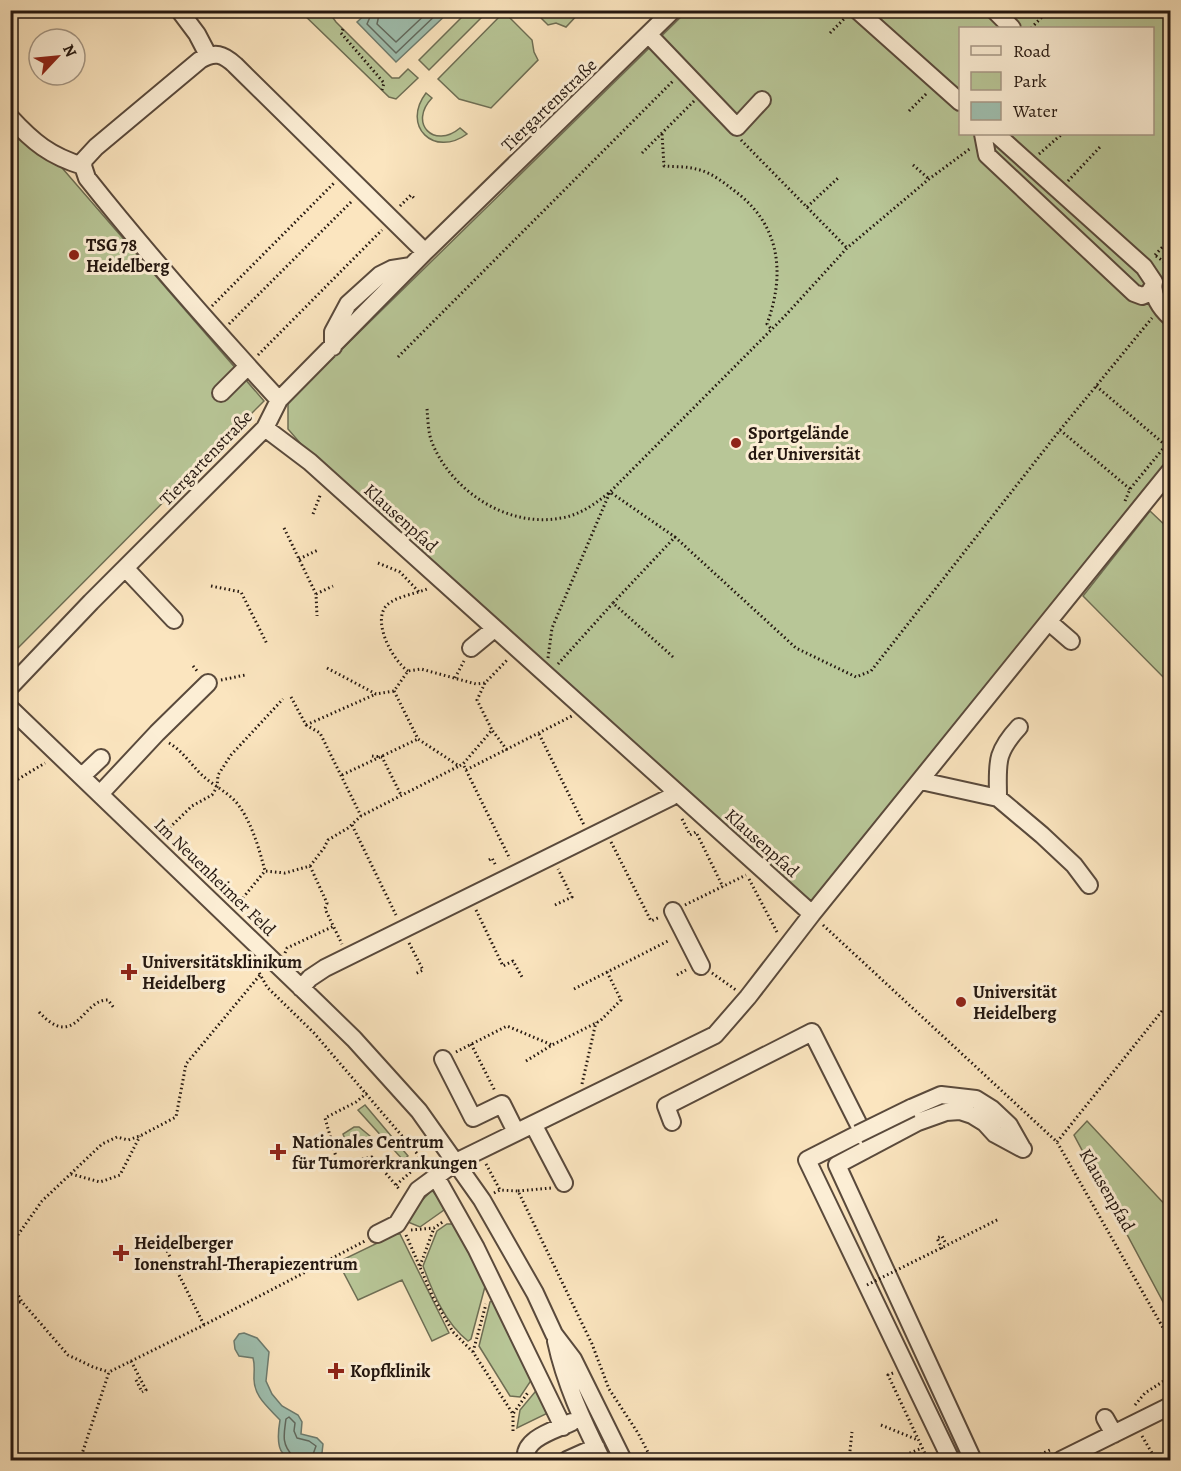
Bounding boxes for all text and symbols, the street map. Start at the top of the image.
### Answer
north arrow [27,27,87,87]
legend [959,27,1154,135]
text: Road [1013,39,1051,63]
text: N [57,41,82,61]
street label: Tiergartenstraße [496,53,602,157]
text: Park [1013,69,1047,93]
text: Water [1012,99,1058,123]
place label: TSG 78 Heidelberg [86,233,170,278]
marker: TSG 78 Heidelberg [67,248,81,262]
street label: Tiergartenstraße [154,405,258,511]
place label: Sportgelände der Universität [748,421,860,466]
marker: Sportgelände der Universität [729,436,743,450]
street label: Klausenpfad [359,478,444,558]
street label: Klausenpfad [720,803,805,883]
street label: Im Neuenheimer Feld [149,813,281,941]
place label: Universitätsklinikum Heidelberg [142,950,302,995]
marker: Universitätsklinikum Heidelberg [120,963,138,981]
place label: Universität Heidelberg [973,980,1057,1025]
marker: Universität Heidelberg [954,995,968,1009]
place label: Nationales Centrum für Tumorerkrankungen [292,1130,478,1175]
marker: Nationales Centrum für Tumorerkrankungen [269,1143,287,1161]
street label: Klausenpfad [1074,1144,1141,1236]
place label: Heidelberger Ionenstrahl-Therapiezentrum [134,1231,358,1276]
marker: Heidelberger Ionenstrahl-Therapiezentrum [112,1244,130,1262]
place label: Kopfklinik [350,1359,431,1383]
marker: Kopfklinik [327,1362,345,1380]

